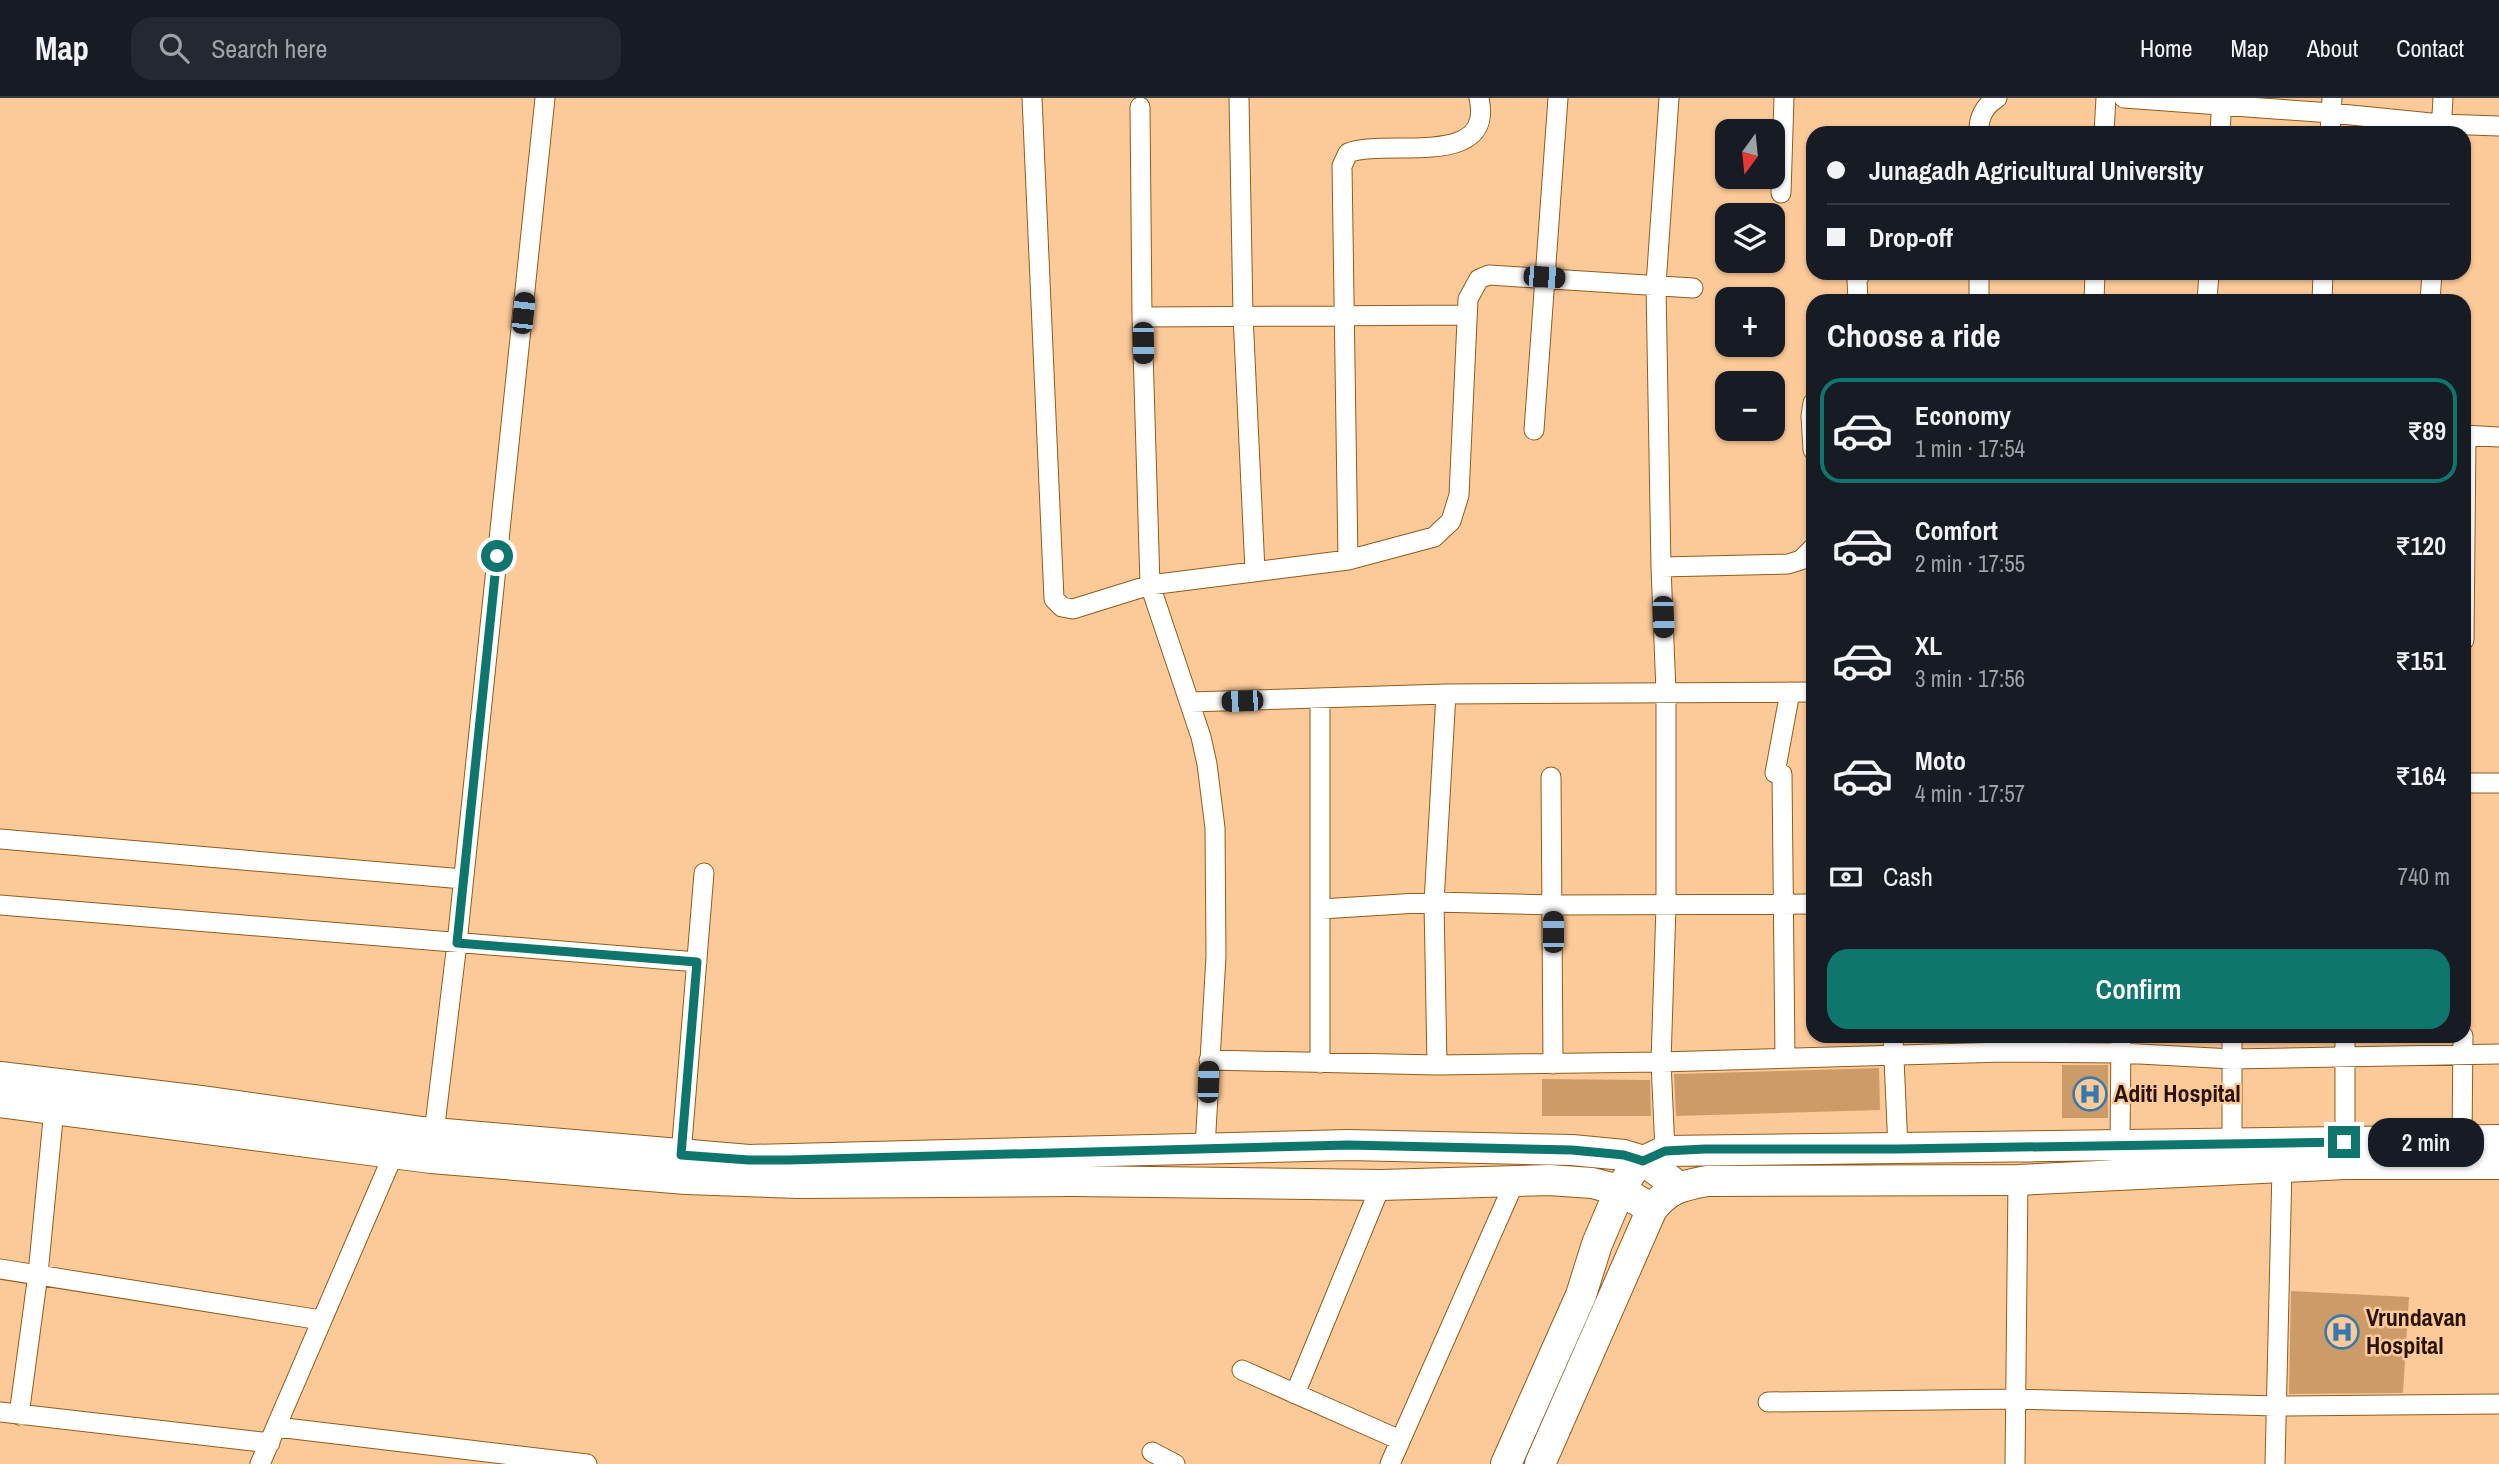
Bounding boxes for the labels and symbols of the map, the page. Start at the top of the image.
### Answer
north arrow [1715,119,1785,189]
car [1523,265,1566,289]
car [511,291,536,335]
car [1133,322,1154,364]
route start [481,540,513,572]
car [1652,596,1675,638]
car [1221,690,1264,712]
car [1543,911,1564,953]
car [1197,1061,1220,1103]
hospital icon: Aditi Hospital [2071,1075,2109,1113]
place label: Aditi Hospital [2114,1077,2241,1109]
callout: 2 min [2368,1118,2484,1166]
route end [2328,1126,2360,1158]
place label: Vrundavan Hospital [2366,1301,2467,1361]
hospital icon: Vrundavan Hospital [2323,1313,2361,1351]

